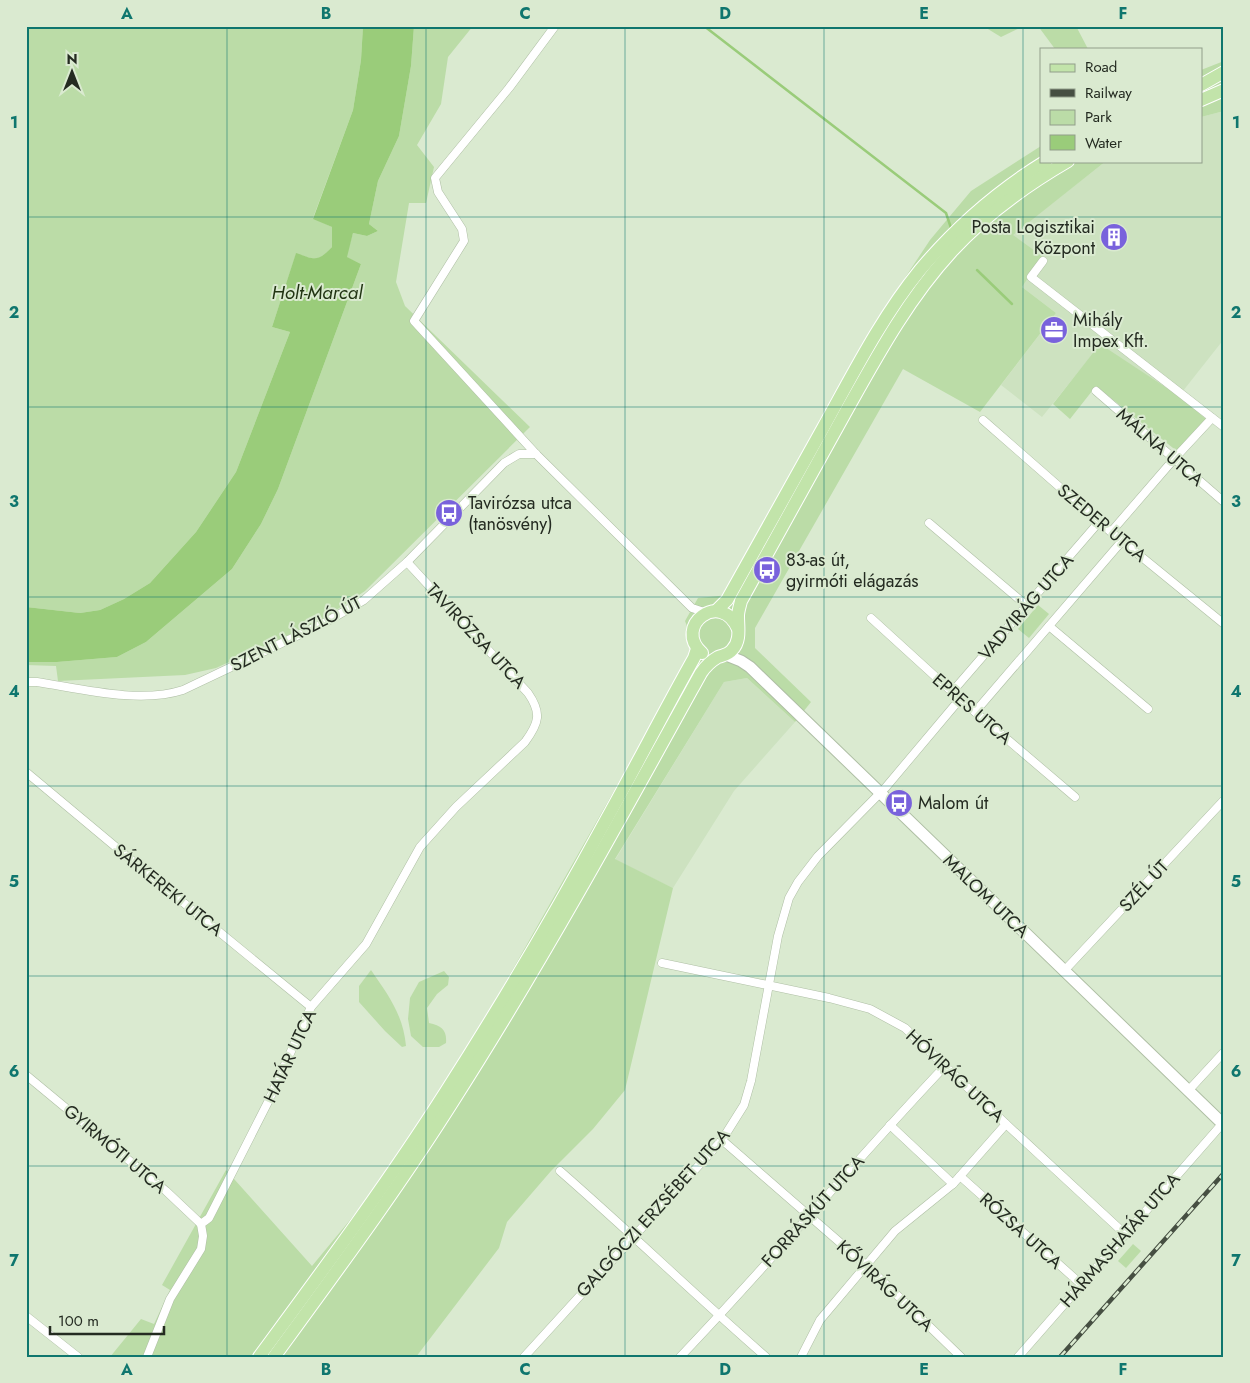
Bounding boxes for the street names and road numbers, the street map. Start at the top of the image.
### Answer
street label: MÁLNA UTCA [1111,402,1210,492]
street label: SZEDER UTCA [1052,478,1153,568]
street label: VADVIRÁG UTCA [972,548,1080,666]
street label: TAVIRÓZSA UTCA [420,577,532,695]
street label: SZENT LÁSZLÓ ÚT [226,589,367,678]
street label: EPRES UTCA [927,667,1017,751]
street label: SÁRKEREKI UTCA [108,838,229,943]
street label: MALOM UTCA [937,848,1035,944]
street label: SZÉL ÚT [1113,854,1175,918]
street label: HATÁR UTCA [257,1005,323,1107]
street label: HÓVIRÁG UTCA [900,1023,1010,1129]
street label: GYIRMÓTI UTCA [58,1098,172,1200]
street label: GALGÓCZI ERZSÉBET UTCA [570,1123,736,1303]
street label: FORRÁSKÚT UTCA [755,1149,871,1273]
street label: HÁRMASHATÁR UTCA [1054,1167,1186,1313]
street label: RÓZSA UTCA [974,1187,1068,1275]
street label: KŐVIRÁG UTCA [831,1234,939,1338]

